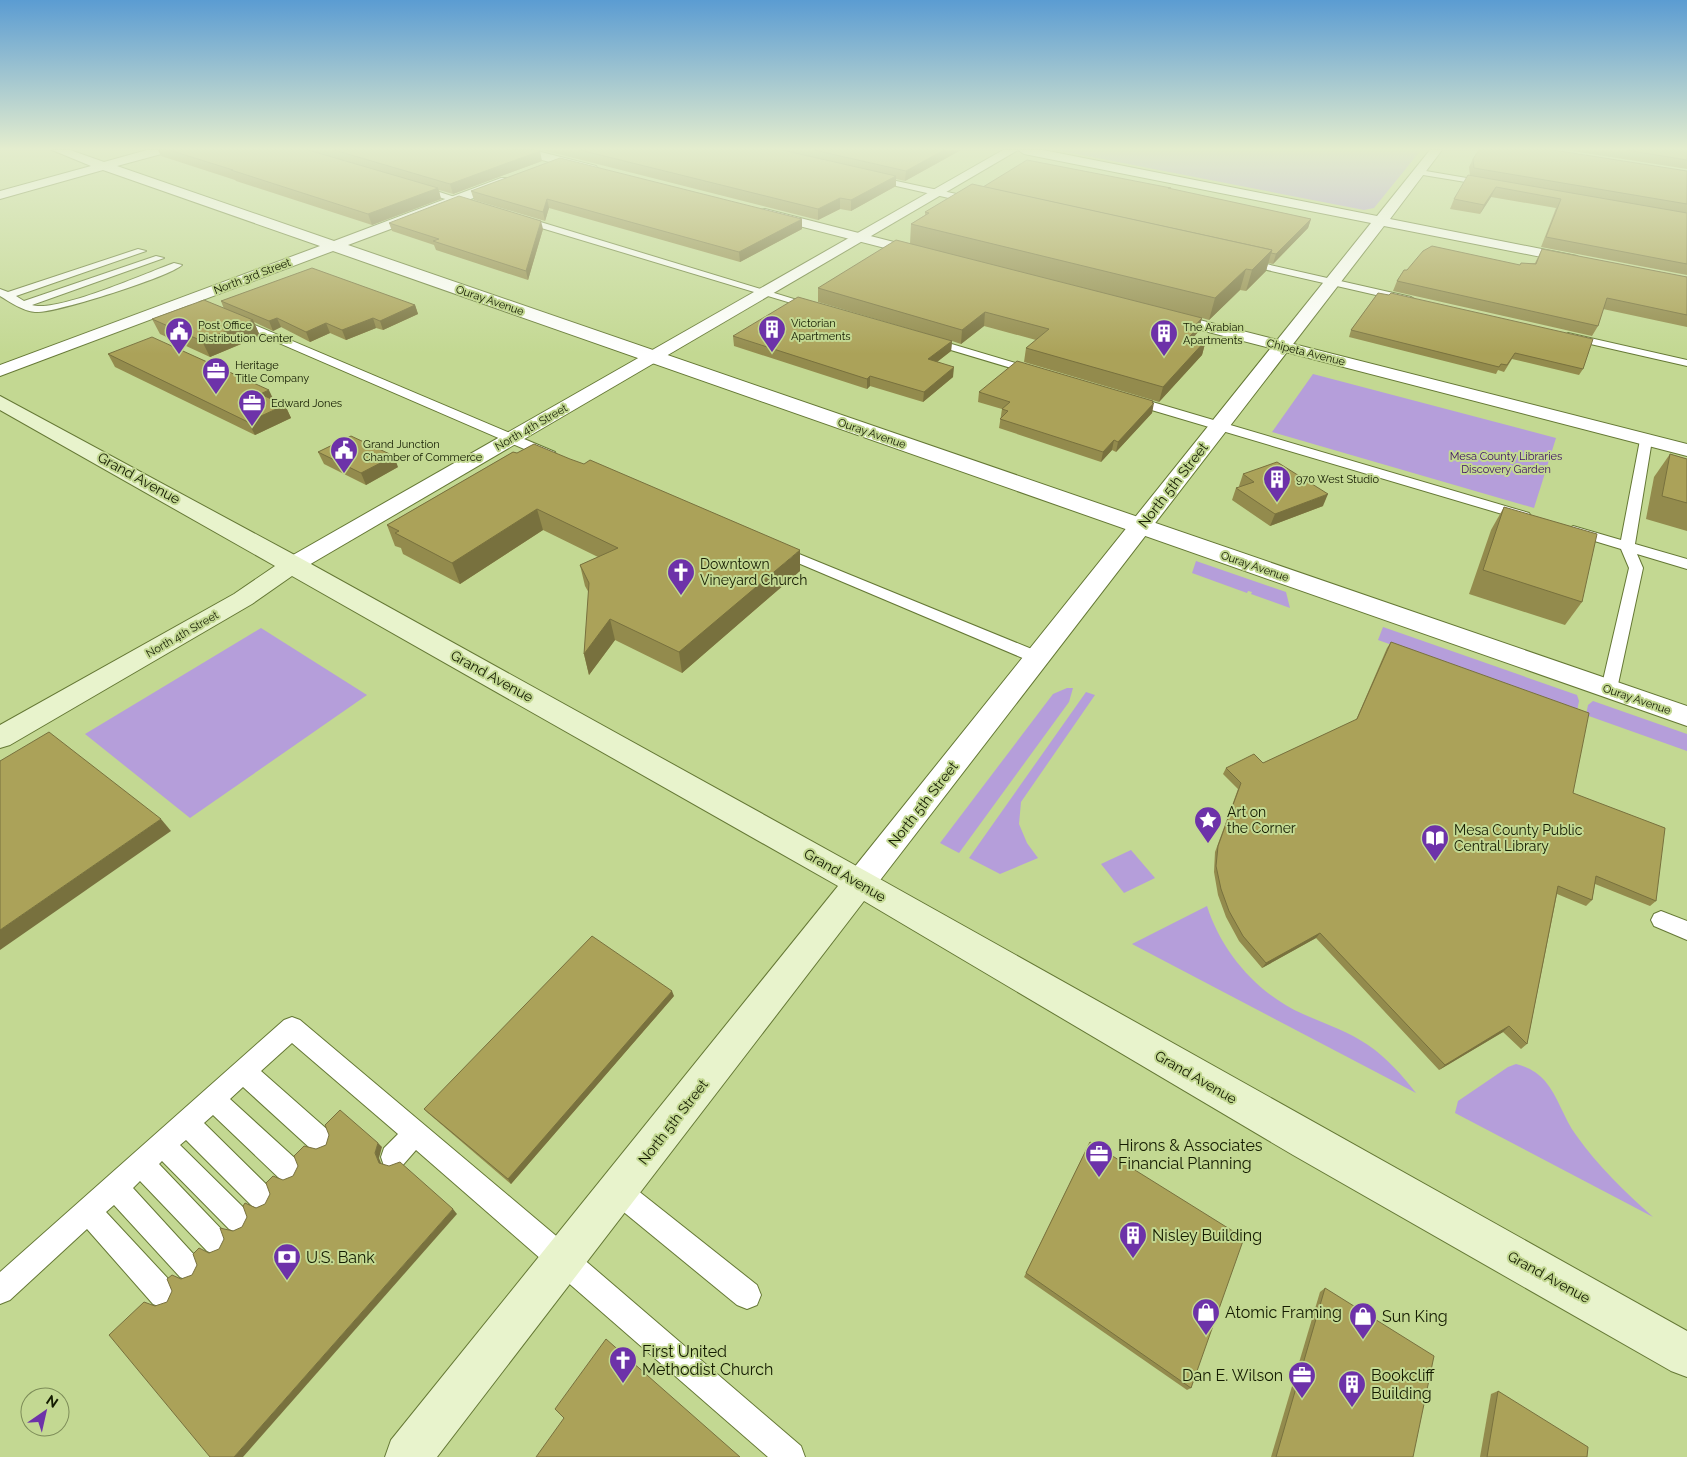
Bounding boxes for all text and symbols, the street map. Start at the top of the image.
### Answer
street label: North 3rd Street [212,256,293,297]
street label: Ouray Avenue [454,283,526,318]
building icon: Victorian Apartments [757,314,787,353]
public building icon: Post Office Distribution Center [164,316,194,355]
place label: Victorian Apartments [791,317,851,343]
building icon: The Arabian Apartments [1149,318,1179,357]
place label: Post Office Distribution Center [198,319,293,345]
place label: The Arabian Apartments [1183,321,1244,347]
street label: Chipeta Avenue [1265,336,1347,369]
office icon: Heritage Title Company [201,356,231,395]
place label: Heritage Title Company [235,359,309,385]
office icon: Edward Jones [237,388,267,427]
place label: Edward Jones [271,397,342,410]
street label: North 4th Street [493,401,570,453]
street label: Ouray Avenue [836,416,908,451]
public building icon: Grand Junction Chamber of Commerce [329,435,359,474]
place label: Grand Junction Chamber of Commerce [363,438,483,464]
street label: North 5th Street [1135,439,1211,531]
street label: Grand Avenue [95,449,183,507]
park label: Mesa County Libraries Discovery Garden [1450,450,1562,476]
building icon: 970 West Studio [1262,464,1292,503]
place label: 970 West Studio [1296,473,1379,486]
street label: Ouray Avenue [1219,549,1291,584]
place label: Downtown Vineyard Church [700,556,807,588]
church icon: Downtown Vineyard Church [666,557,696,596]
street label: North 4th Street [144,608,221,660]
street label: Grand Avenue [448,647,536,705]
street label: Ouray Avenue [1601,682,1673,717]
street label: North 5th Street [885,758,961,850]
place label: Art on the Corner [1227,804,1296,836]
place icon: Art on the Corner [1193,805,1223,844]
place label: Mesa County Public Central Library [1454,822,1583,854]
library icon: Mesa County Public Central Library [1420,823,1450,862]
street label: Grand Avenue [801,845,889,905]
street label: Grand Avenue [1152,1047,1240,1107]
street label: North 5th Street [635,1076,711,1168]
place label: Hirons & Associates Financial Planning [1118,1136,1263,1173]
office icon: Hirons & Associates Financial Planning [1084,1139,1114,1178]
building icon: Nisley Building [1118,1220,1148,1259]
place label: Nisley Building [1152,1226,1262,1245]
bank icon: U.S. Bank [272,1242,302,1281]
place label: U.S. Bank [306,1248,375,1267]
street label: Grand Avenue [1505,1248,1593,1306]
shop icon: Atomic Framing [1191,1297,1221,1336]
shop icon: Sun King [1348,1301,1378,1340]
place label: Atomic Framing [1225,1303,1342,1322]
place label: Sun King [1382,1307,1448,1326]
place label: First United Methodist Church [642,1342,773,1379]
church icon: First United Methodist Church [608,1345,638,1384]
office icon: Dan E. Wilson [1287,1360,1317,1399]
place label: Dan E. Wilson [1182,1366,1283,1385]
place label: Bookcliff Building [1371,1366,1435,1403]
building icon: Bookcliff Building [1337,1369,1367,1408]
north arrow [20,1387,70,1437]
text: N [43,1392,61,1411]

